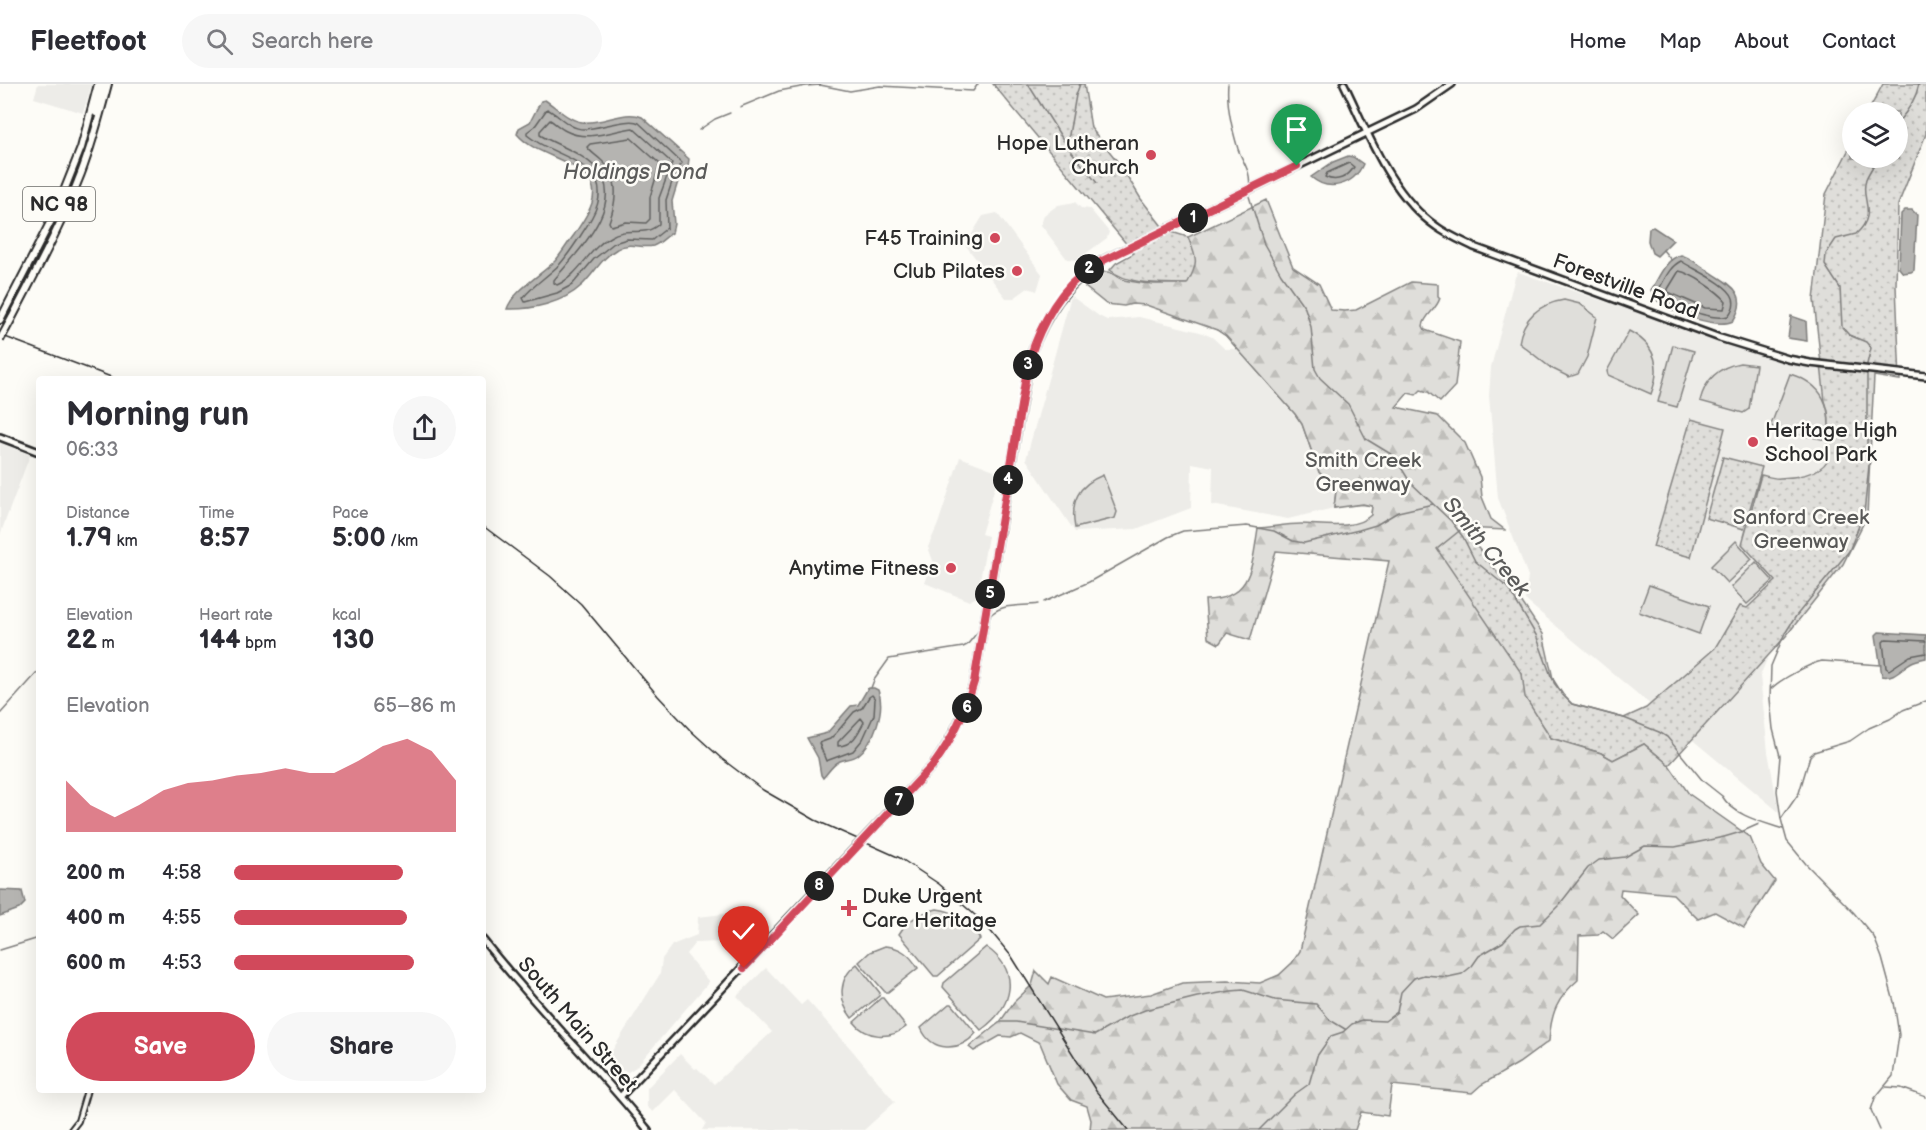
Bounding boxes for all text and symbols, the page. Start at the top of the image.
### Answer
search box [182,14,602,68]
text: Fleetfoot [30,25,146,58]
icon: search [203,25,236,58]
text: Search here [251,28,373,55]
text: Home [1569,29,1626,54]
text: Map [1659,29,1701,54]
text: About [1734,29,1789,54]
text: Contact [1822,29,1896,54]
map controls [1842,102,1908,168]
button: layers [1842,102,1908,168]
pin [1271,104,1322,166]
icon: arrive [1280,113,1313,146]
place label: Hope Lutheran Church [996,131,1139,180]
marker: Hope Lutheran Church [1144,148,1158,162]
water label: Holdings Pond [563,159,708,186]
road number: NC 98 [23,187,95,221]
pin: 1 [1178,203,1208,233]
text: 1 [1190,208,1196,227]
place label: F45 Training [864,226,983,251]
marker: F45 Training [988,231,1002,245]
street label: Forestville Road [1549,248,1702,324]
pin: 2 [1074,254,1104,284]
place label: Club Pilates [893,259,1005,284]
text: 2 [1084,259,1094,278]
marker: Club Pilates [1010,264,1024,278]
pin: 3 [1013,350,1043,380]
text: 3 [1023,355,1033,374]
text: Morning run [66,395,249,435]
button: share [393,396,456,459]
place label: Heritage High School Park [1765,418,1897,467]
marker: Heritage High School Park [1746,435,1760,449]
text: 06:33 [66,438,119,462]
park label: Smith Creek Greenway [1305,448,1422,497]
pin: 4 [993,465,1023,495]
text: 4 [1003,470,1013,489]
water label: Smith Creek [1436,492,1536,603]
text: Distance [66,504,130,523]
text: Time [199,504,234,523]
text: Pace [332,504,368,523]
park label: Sanford Creek Greenway [1733,505,1870,554]
text: 1.79 [66,523,112,554]
text: 8:57 [199,523,250,554]
text: 5:00 [332,523,386,554]
text: km [112,532,138,551]
text: /km [386,532,418,551]
place label: Anytime Fitness [789,556,939,581]
marker: Anytime Fitness [944,561,958,575]
pin: 5 [975,579,1005,609]
text: 5 [985,584,995,603]
text: Elevation [66,606,133,625]
text: Heart rate [199,606,273,625]
text: kcal [332,606,361,625]
text: 22 [66,625,97,656]
text: 144 [199,625,241,656]
text: 130 [332,625,374,656]
text: m [97,634,115,653]
text: bpm [241,634,276,653]
pin: 6 [952,693,982,723]
text: Elevation [66,694,149,718]
text: 65–86 m [373,694,456,718]
text: 6 [962,698,972,717]
pin: 7 [884,786,914,816]
text: 7 [895,791,903,810]
text: 200 m [66,861,125,885]
text: 4:58 [162,861,201,885]
pin: 8 [804,871,834,901]
text: 8 [814,876,824,895]
place label: Duke Urgent Care Heritage [862,884,997,933]
marker: Duke Urgent Care Heritage [840,899,858,917]
text: 400 m [66,906,125,930]
text: 4:55 [162,906,201,930]
pin [718,906,769,968]
icon: check [727,915,760,948]
text: 600 m [66,951,126,975]
text: 4:53 [162,951,202,975]
street label: South Main Street [513,952,643,1097]
button: Save [66,1012,255,1081]
button: Share [267,1012,456,1081]

